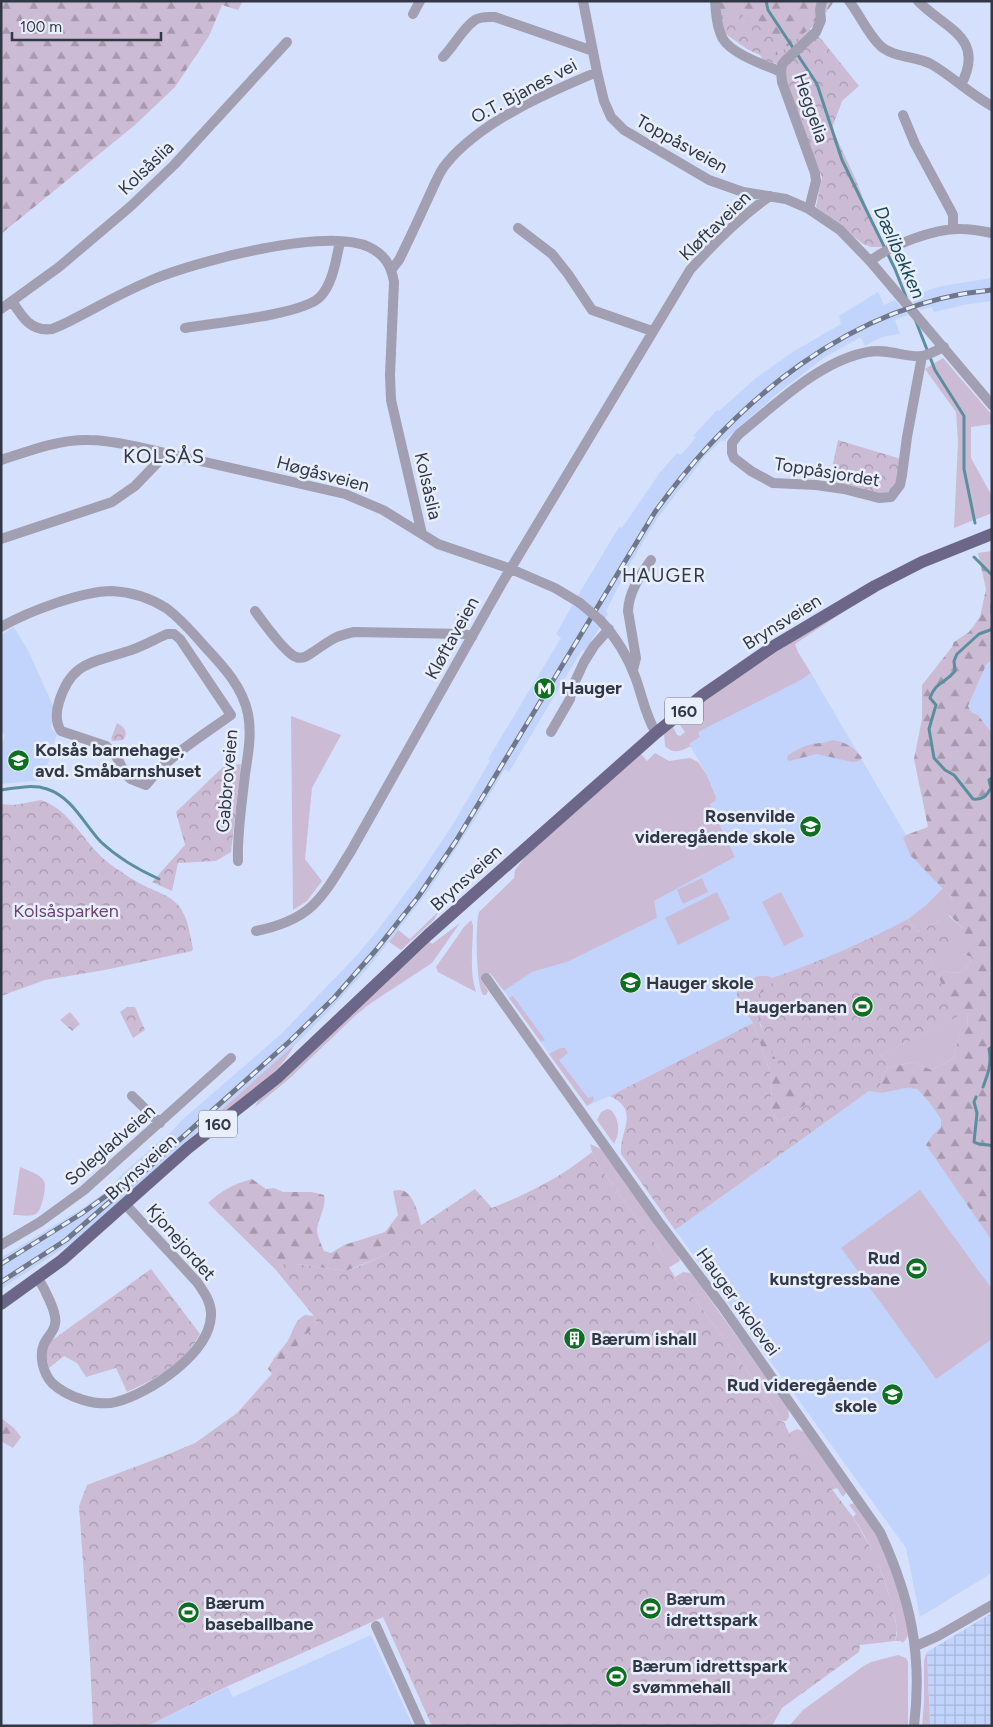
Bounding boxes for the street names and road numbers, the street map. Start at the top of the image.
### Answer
street label: O.T. Bjanes vei [467,54,581,128]
street label: Heggelia [789,71,833,145]
street label: Toppåsveien [632,110,732,178]
street label: Kolsåslia [114,136,178,200]
street label: Kløftaveien [675,187,755,265]
street label: Kolsåslia [410,450,446,522]
street label: Høgåsveien [274,451,372,497]
street label: Toppåsjordet [773,453,882,491]
street label: Brynsveien [739,589,825,655]
street label: Kløftaveien [420,593,484,683]
road number: 160 [665,698,703,724]
street label: Gabbroveien [212,729,242,833]
street label: Brynsveien [426,840,506,916]
street label: Solegladveien [60,1100,160,1190]
road number: 160 [199,1110,237,1138]
street label: Brynsveien [101,1129,181,1205]
street label: Kjonejordet [142,1199,220,1285]
street label: Hauger skolevei [692,1244,784,1360]

